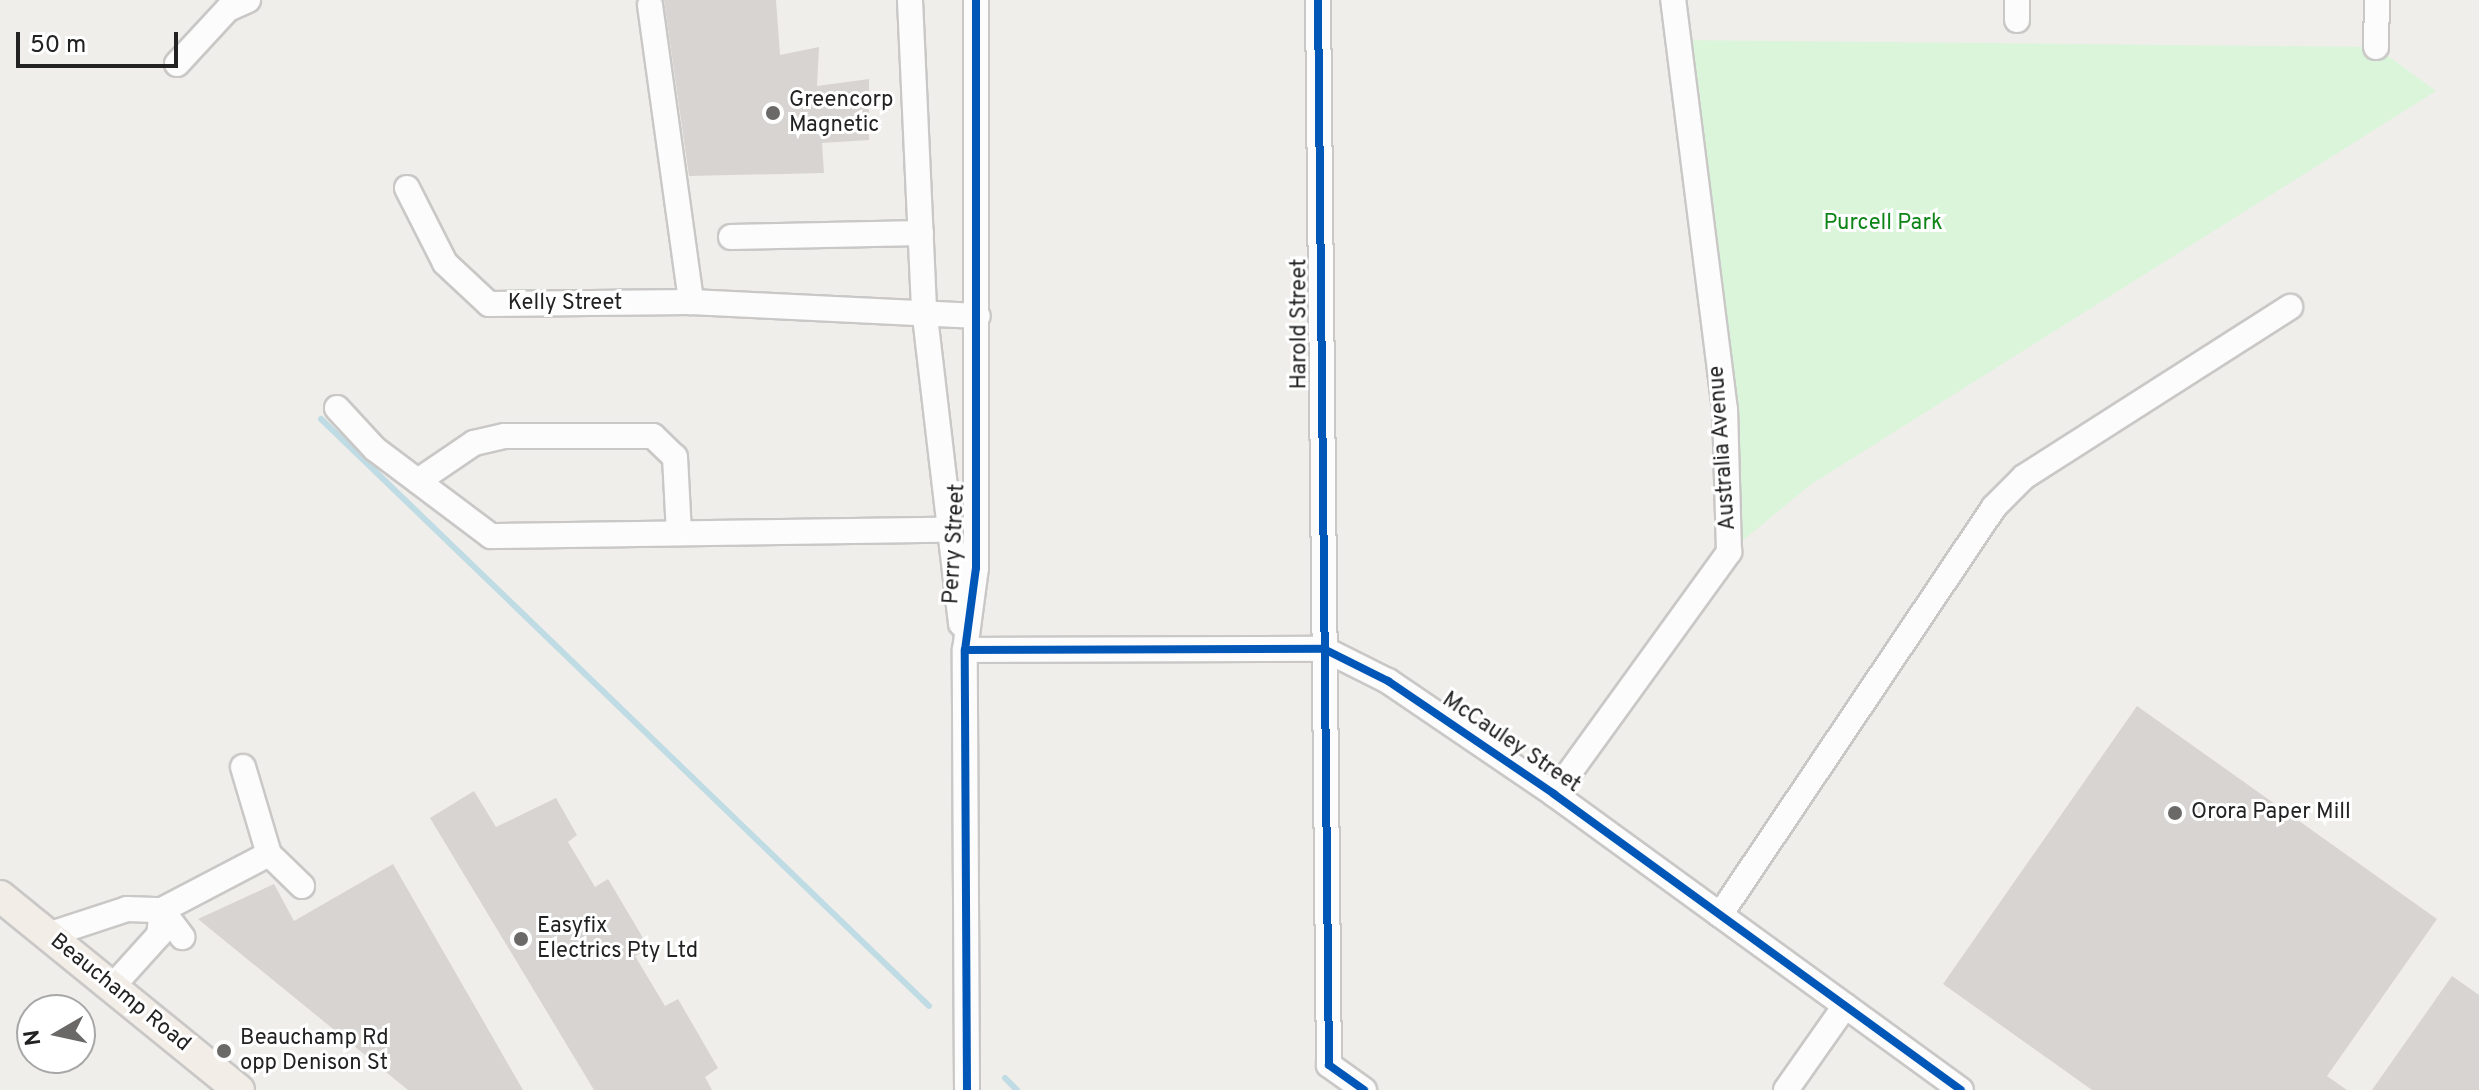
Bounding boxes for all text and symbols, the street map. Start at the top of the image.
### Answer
scale bar [20,16,182,66]
text: 50 m [30,31,86,61]
place label: Greencorp Magnetic [789,87,893,138]
marker: Greencorp Magnetic [764,104,782,122]
park label: Purcell Park [1823,211,1943,237]
street label: Harold Street [1287,259,1313,389]
street label: Kelly Street [508,291,622,317]
street label: Australia Avenue [1704,364,1742,532]
street label: Perry Street [939,483,971,605]
street label: McCauley Street [1437,687,1585,799]
place label: Orora Paper Mill [2191,800,2351,826]
marker: Orora Paper Mill [2166,804,2184,822]
place label: Easyfix Electrics Pty Ltd [537,913,698,964]
street label: Beauchamp Road [44,928,196,1058]
marker: Easyfix Electrics Pty Ltd [512,930,530,948]
north arrow [16,994,96,1074]
place label: Beauchamp Rd opp Denison St [240,1025,389,1076]
text: N [19,1028,48,1047]
marker: Beauchamp Rd opp Denison St [215,1042,233,1060]

